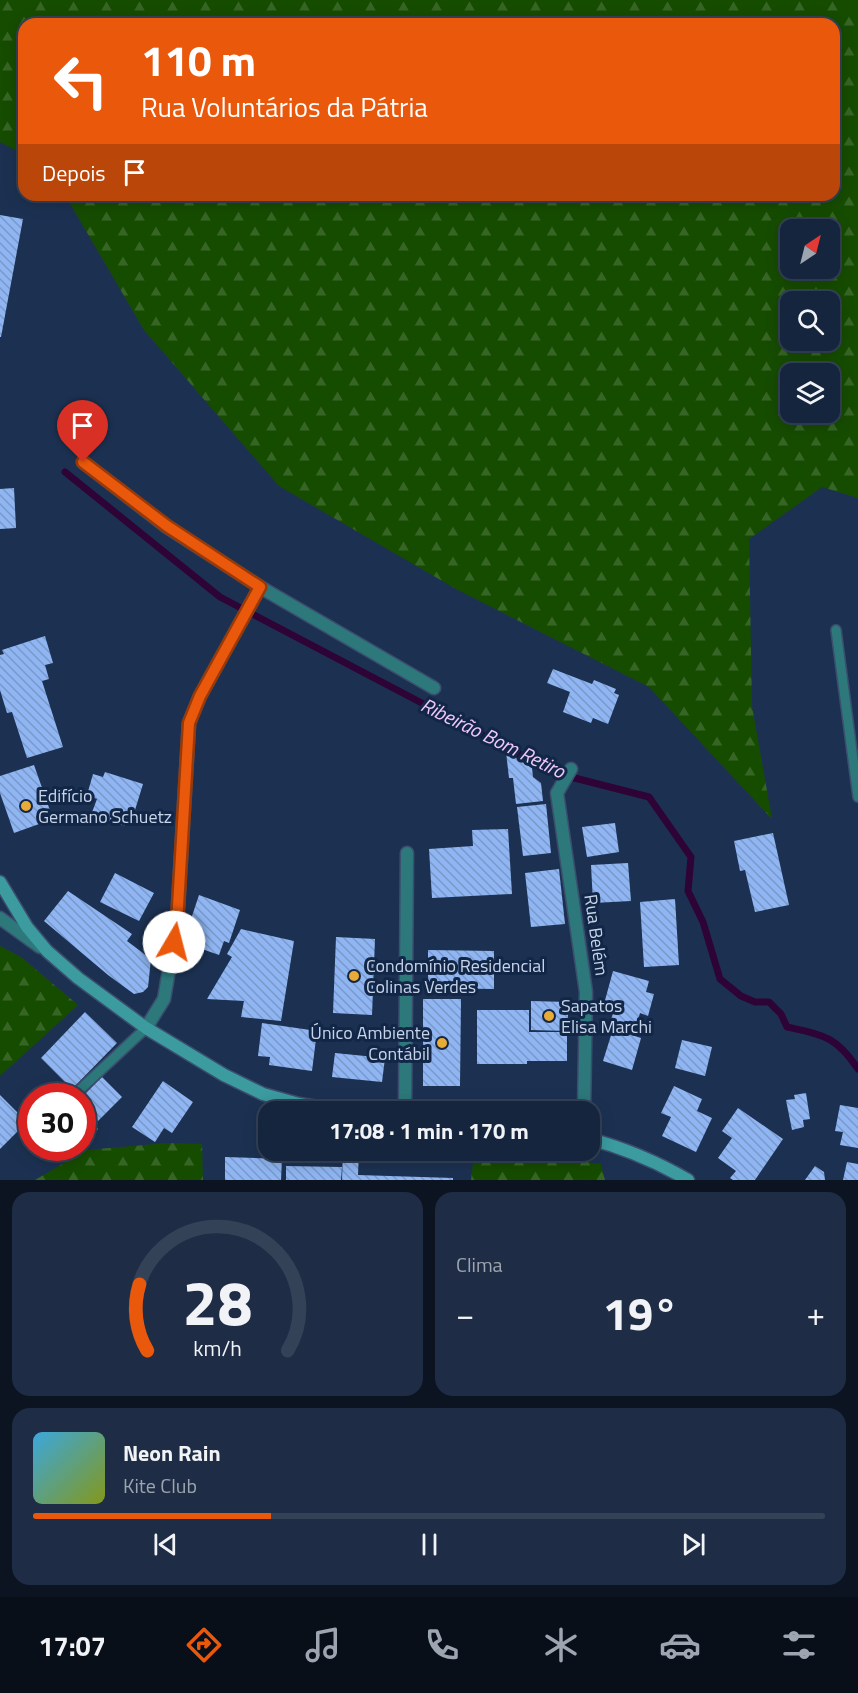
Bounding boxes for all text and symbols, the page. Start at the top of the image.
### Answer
text: 110 m [141,28,256,92]
icon: left [42,42,120,120]
text: Rua Voluntários da Pátria [141,86,428,127]
text: Depois [42,156,106,190]
icon: arrive [118,156,151,189]
north arrow [780,219,840,279]
map controls [780,219,840,423]
button: search [780,291,840,351]
button: layers [780,363,840,423]
pin [57,400,108,462]
icon: arrive [66,409,99,442]
water label: Ribeirão Bom Retiro [416,689,572,786]
place label: Edifício Germano Schuetz [38,782,172,830]
marker: Edifício Germano Schuetz [19,799,33,813]
street label: Rua Belém [577,892,616,977]
position arrow [142,910,206,974]
place label: Condomínio Residencial Colinas Verdes [366,952,545,1000]
marker: Condomínio Residencial Colinas Verdes [347,969,361,983]
place label: Sapatos Elisa Marchi [561,992,652,1040]
marker: Sapatos Elisa Marchi [542,1009,556,1023]
place label: Único Ambiente Contábil [310,1019,430,1067]
marker: Único Ambiente Contábil [435,1036,449,1050]
speed limit sign: 30 [18,1083,96,1161]
text: 17:08 · 1 min · 170 m [329,1114,529,1148]
text: Clima [456,1249,503,1280]
text: 28 [183,1254,252,1349]
text: 19° [603,1279,678,1347]
text: − [456,1289,474,1339]
text: + [807,1289,825,1339]
text: km/h [193,1332,242,1364]
text: Neon Rain [123,1436,221,1470]
text: Kite Club [123,1470,197,1501]
icon: previous [149,1528,182,1561]
icon: pause [413,1528,446,1561]
icon: next [677,1528,710,1561]
icon: directions [183,1624,225,1666]
icon: music [302,1624,344,1666]
icon: phone [421,1624,463,1666]
icon: climate [540,1624,582,1666]
icon: car [659,1624,701,1666]
icon: filters [778,1624,820,1666]
text: 17:07 [38,1625,106,1666]

